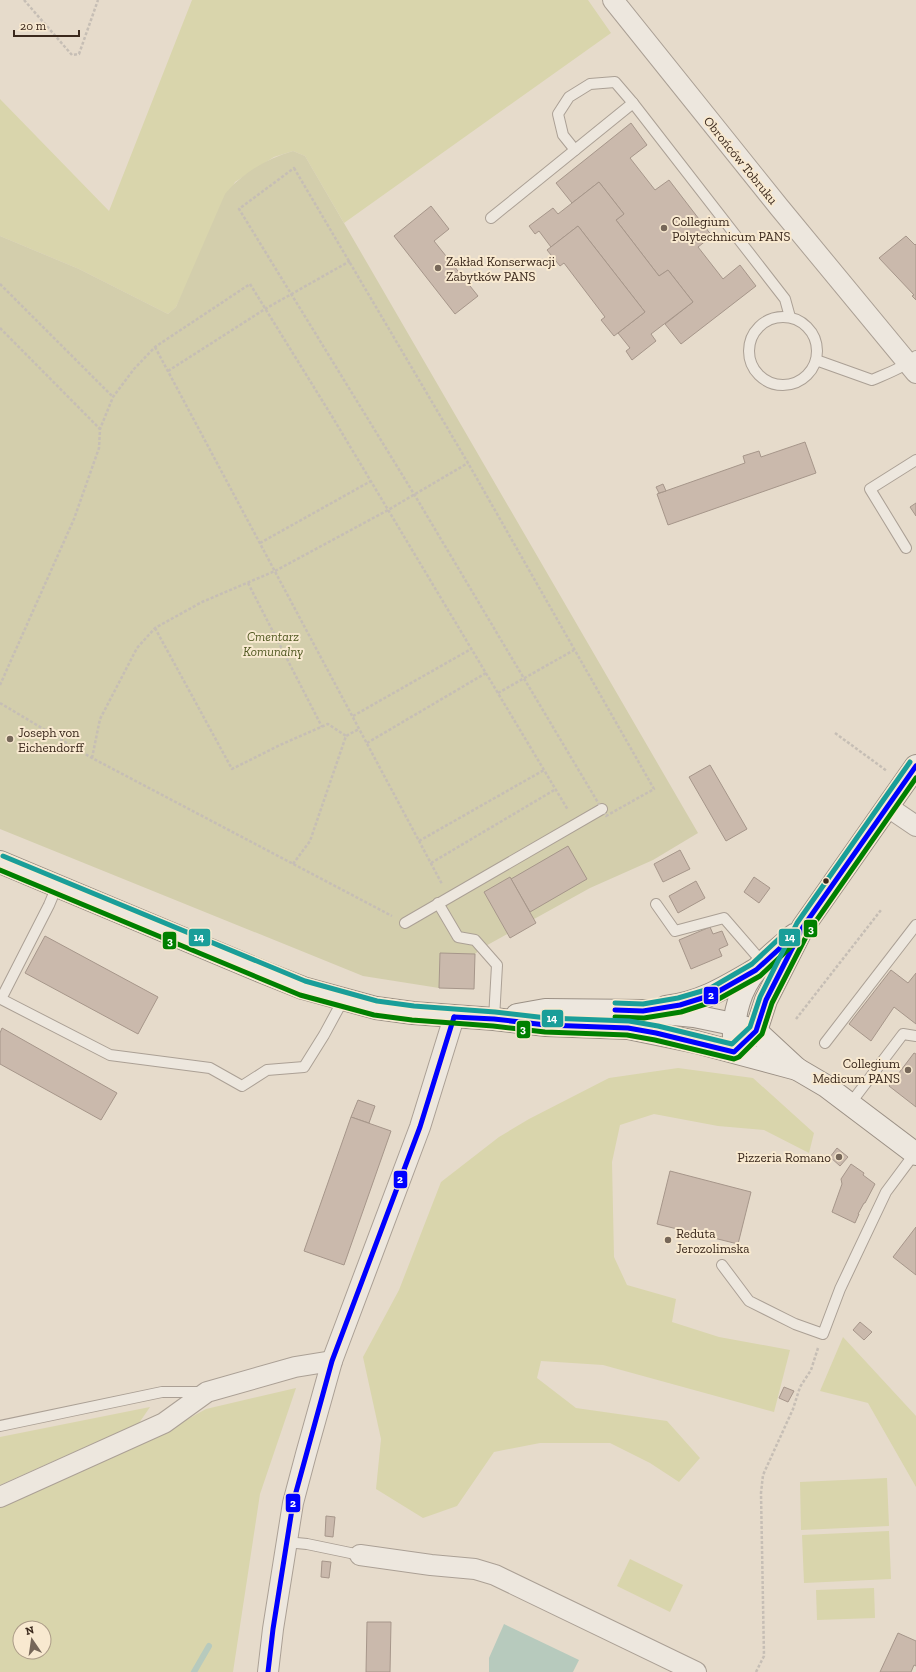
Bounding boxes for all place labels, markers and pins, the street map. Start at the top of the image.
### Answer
place label: Collegium Polytechnicum PANS [672,214,790,244]
marker: Collegium Polytechnicum PANS [659,223,669,233]
place label: Zakład Konserwacji Zabytków PANS [446,254,555,284]
marker: Zakład Konserwacji Zabytków PANS [433,263,443,273]
place label: Joseph von Eichendorff [18,725,84,755]
marker: Joseph von Eichendorff [5,734,15,744]
unlabelled marker [821,876,831,886]
place label: Collegium Medicum PANS [813,1056,901,1086]
marker: Collegium Medicum PANS [903,1065,913,1075]
place label: Pizzeria Romano [737,1150,831,1165]
marker: Pizzeria Romano [834,1152,844,1162]
place label: Reduta Jerozolimska [676,1226,750,1256]
marker: Reduta Jerozolimska [663,1235,673,1245]

